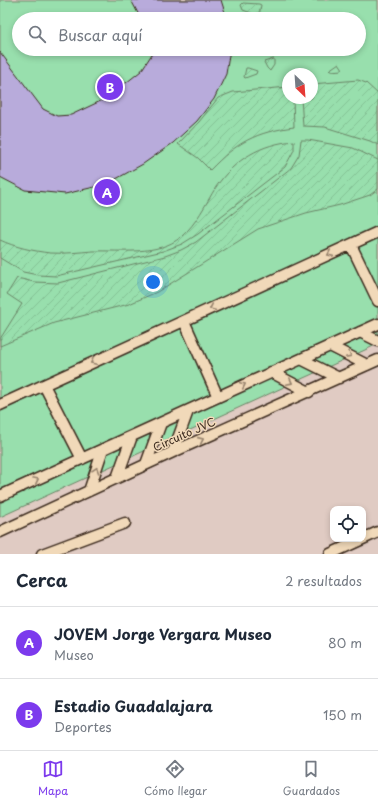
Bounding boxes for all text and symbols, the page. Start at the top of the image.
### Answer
search box [12,12,366,56]
icon: search [26,23,48,45]
text: Buscar aquí [58,23,142,46]
north arrow [282,68,318,104]
pin: B [97,72,123,102]
pin: A [94,177,120,207]
one-way arrow [326,249,334,257]
your location [143,272,163,292]
one-way arrow [208,303,216,311]
one-way arrow [344,351,352,358]
one-way arrow [90,357,98,365]
one-way arrow [286,377,293,385]
one-way arrow [239,382,246,390]
street label: Circuito JVC [150,413,218,455]
one-way arrow [196,437,204,445]
one-way arrow [91,467,100,474]
one-way arrow [31,477,39,485]
map controls [330,506,366,542]
button: locate [330,506,366,542]
text: Cerca [16,567,67,593]
text: 2 resultados [285,571,362,590]
text: JOVEM Jorge Vergara Museo [54,622,272,645]
text: A [24,633,34,652]
text: 80 m [328,633,362,652]
text: Museo [54,645,94,664]
text: Estadio Guadalajara [54,694,213,717]
text: B [25,705,33,724]
text: 150 m [323,705,362,724]
text: Deportes [54,717,112,736]
tab: Mapa [38,758,68,799]
tab: Cómo llegar [144,758,207,799]
tab: Guardados [283,758,340,799]

